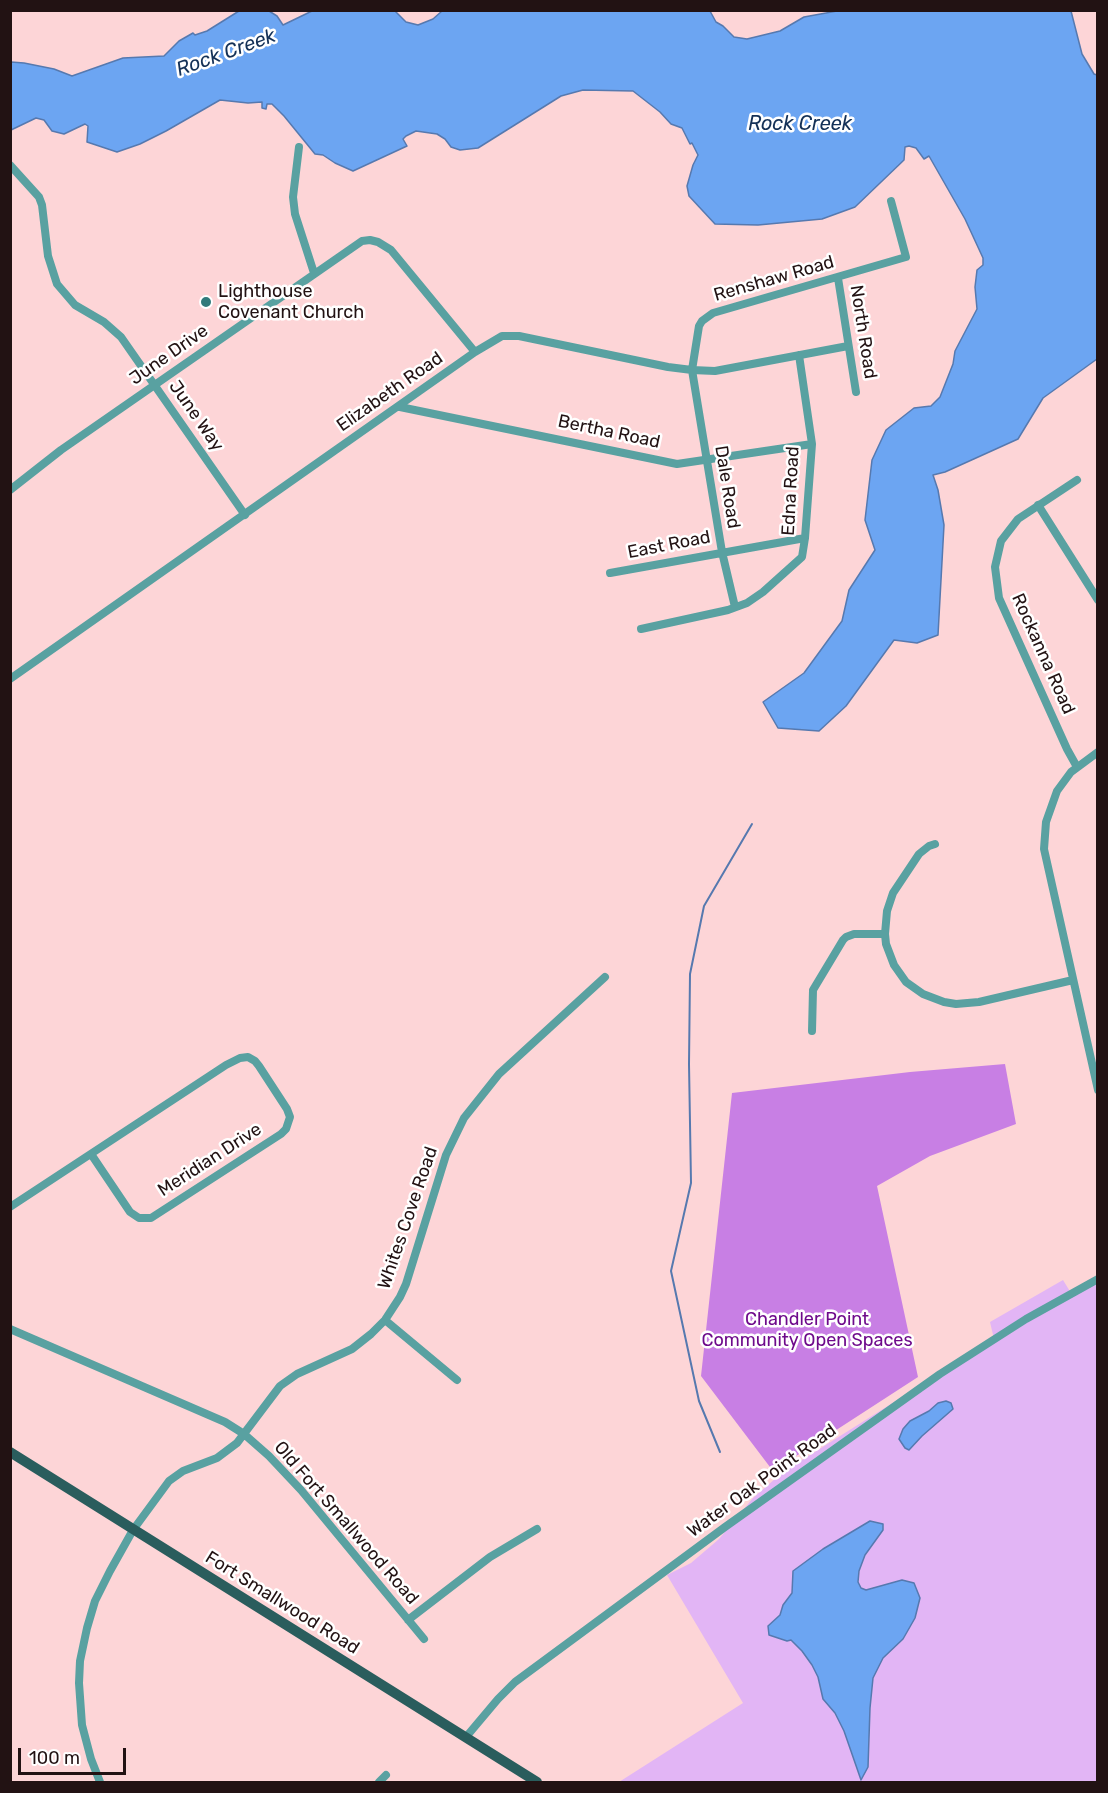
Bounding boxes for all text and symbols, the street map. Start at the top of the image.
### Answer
water label: Rock Creek [173,24,279,82]
water label: Rock Creek [748,112,852,136]
street label: Renshaw Road [711,252,837,306]
place label: Lighthouse Covenant Church [218,281,364,324]
street label: North Road [845,284,881,380]
marker: Lighthouse Covenant Church [199,295,213,309]
street label: June Drive [126,320,212,390]
street label: Elizabeth Road [333,347,447,437]
street label: June Way [164,377,228,455]
street label: Bertha Road [556,411,662,453]
street label: Dale Road [710,444,744,530]
street label: Edna Road [778,446,804,536]
street label: East Road [626,526,712,564]
street label: Rockanna Road [1007,590,1079,718]
street label: Meridian Drive [154,1118,266,1202]
street label: Whites Cove Road [373,1144,443,1292]
park label: Chandler Point Community Open Spaces [701,1309,913,1352]
street label: Water Oak Point Road [683,1420,841,1542]
street label: Old Fort Smallwood Road [269,1437,423,1609]
street label: Fort Smallwood Road [201,1547,363,1659]
scale bar [21,1736,129,1774]
text: 100 m [29,1747,80,1769]

